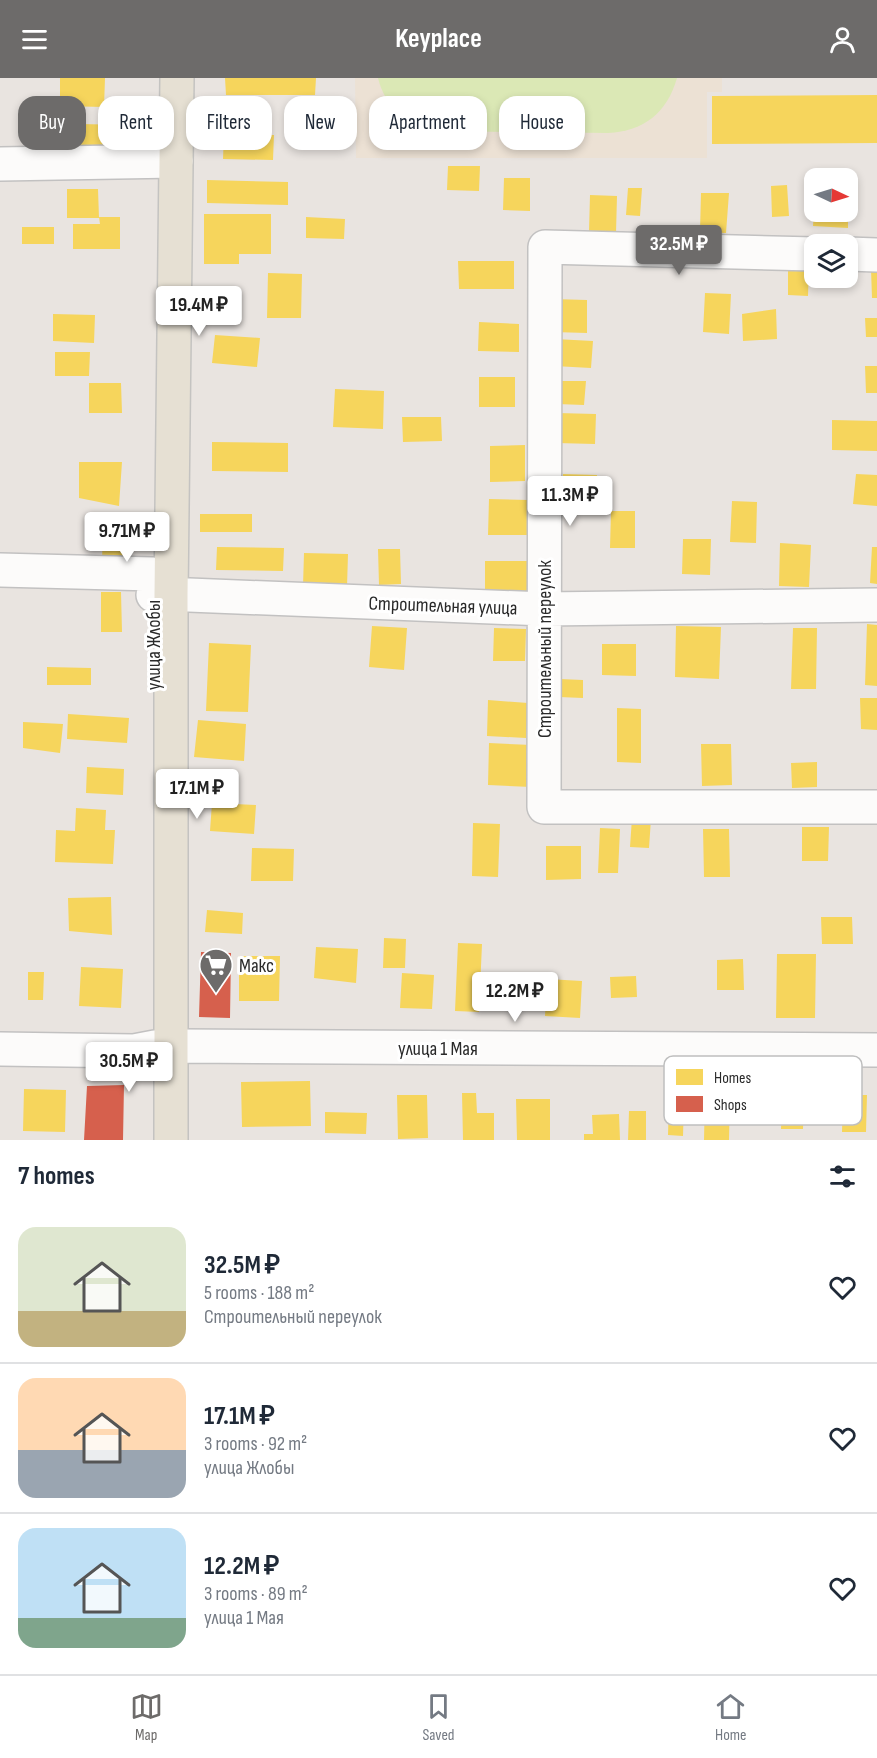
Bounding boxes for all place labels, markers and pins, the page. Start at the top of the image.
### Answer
pin: 32.5M ₽ [624,225,734,276]
pin: 19.4M ₽ [144,286,254,337]
pin: 11.3M ₽ [515,476,625,527]
pin: 9.71M ₽ [72,512,182,563]
pin: 17.1M ₽ [142,769,252,820]
supermarket icon: Макс [198,947,234,994]
place label: Макс [239,954,274,978]
pin: 12.2M ₽ [460,972,570,1023]
pin: 30.5M ₽ [74,1042,184,1093]

